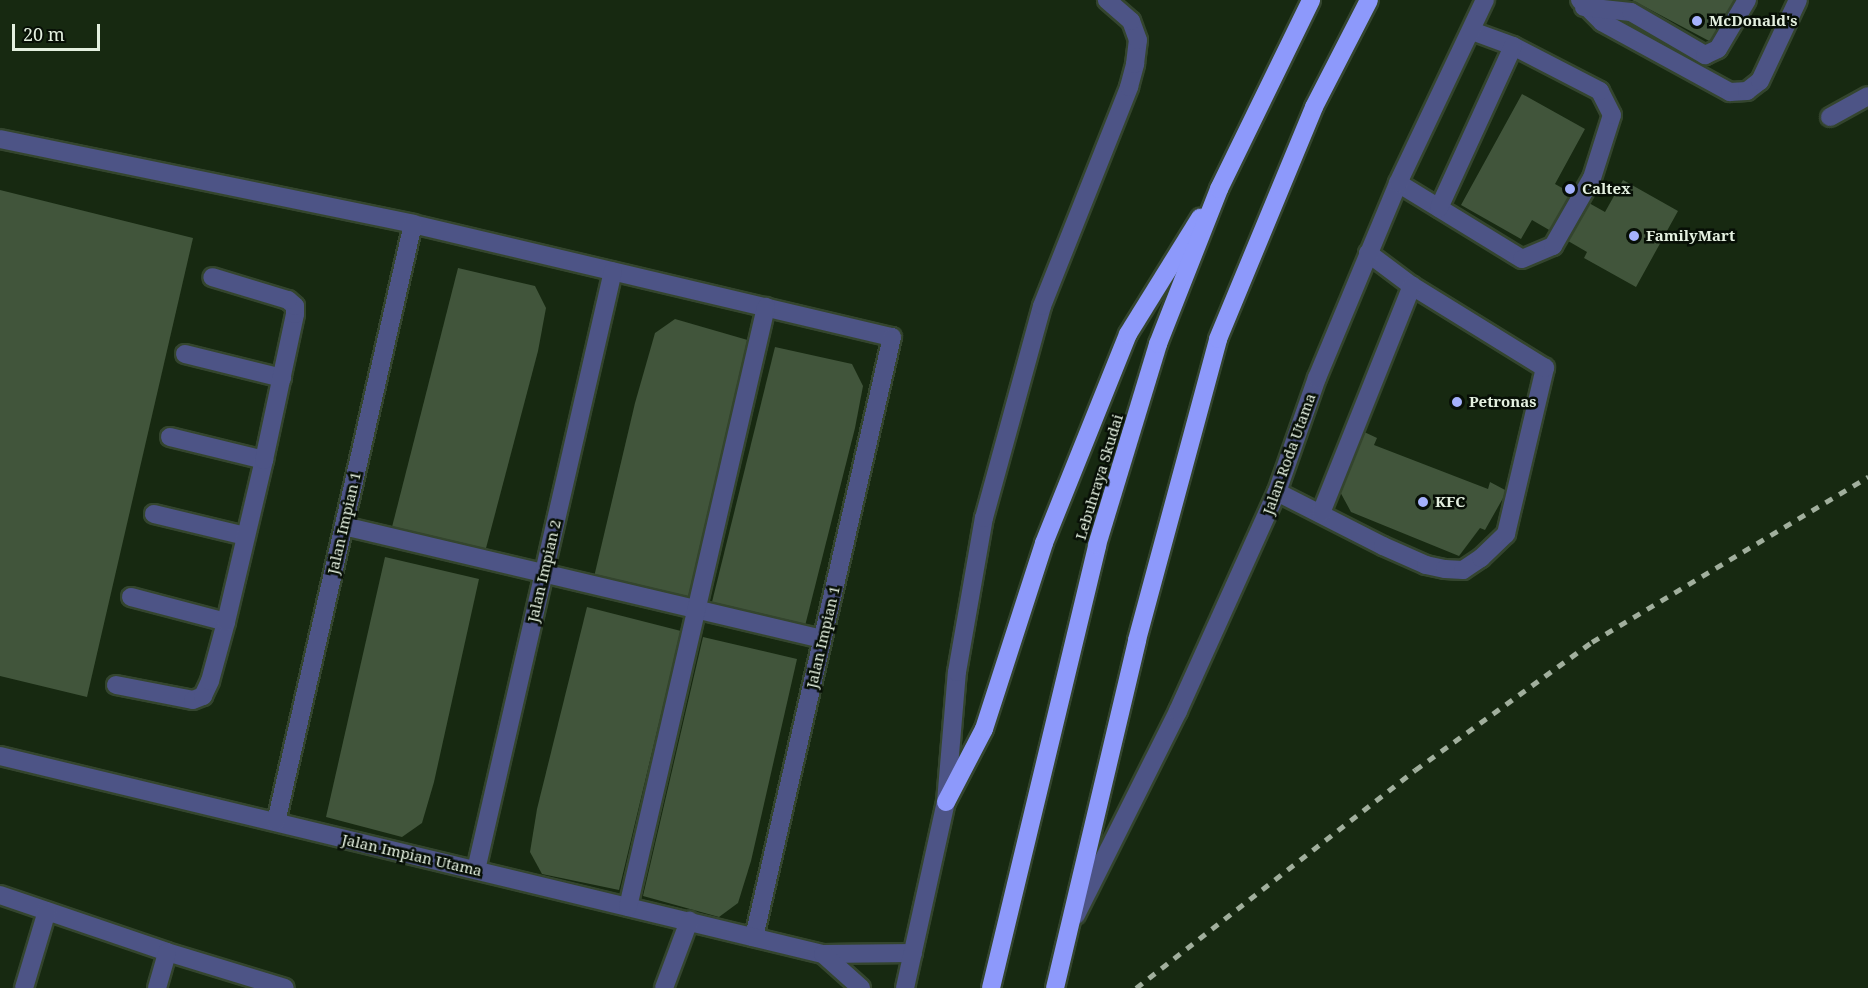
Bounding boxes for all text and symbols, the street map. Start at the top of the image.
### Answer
scale bar [15,12,104,50]
place label: McDonald's [1709,12,1797,30]
marker: McDonald's [1690,14,1704,28]
text: 20 m [23,22,65,46]
place label: Caltex [1582,180,1631,198]
marker: Caltex [1563,182,1577,196]
place label: FamilyMart [1646,227,1735,245]
marker: FamilyMart [1627,229,1641,243]
street label: Jalan Roda Utama [1259,391,1319,517]
place label: Petronas [1469,393,1536,411]
marker: Petronas [1450,395,1464,409]
street label: Lebuhraya Skudai [1071,412,1127,542]
street label: Jalan Impian 1 [323,470,365,576]
place label: KFC [1435,493,1465,511]
marker: KFC [1416,495,1430,509]
street label: Jalan Impian 2 [523,518,565,624]
street label: Jalan Impian 1 [802,584,844,690]
street label: Jalan Impian Utama [340,830,484,880]

